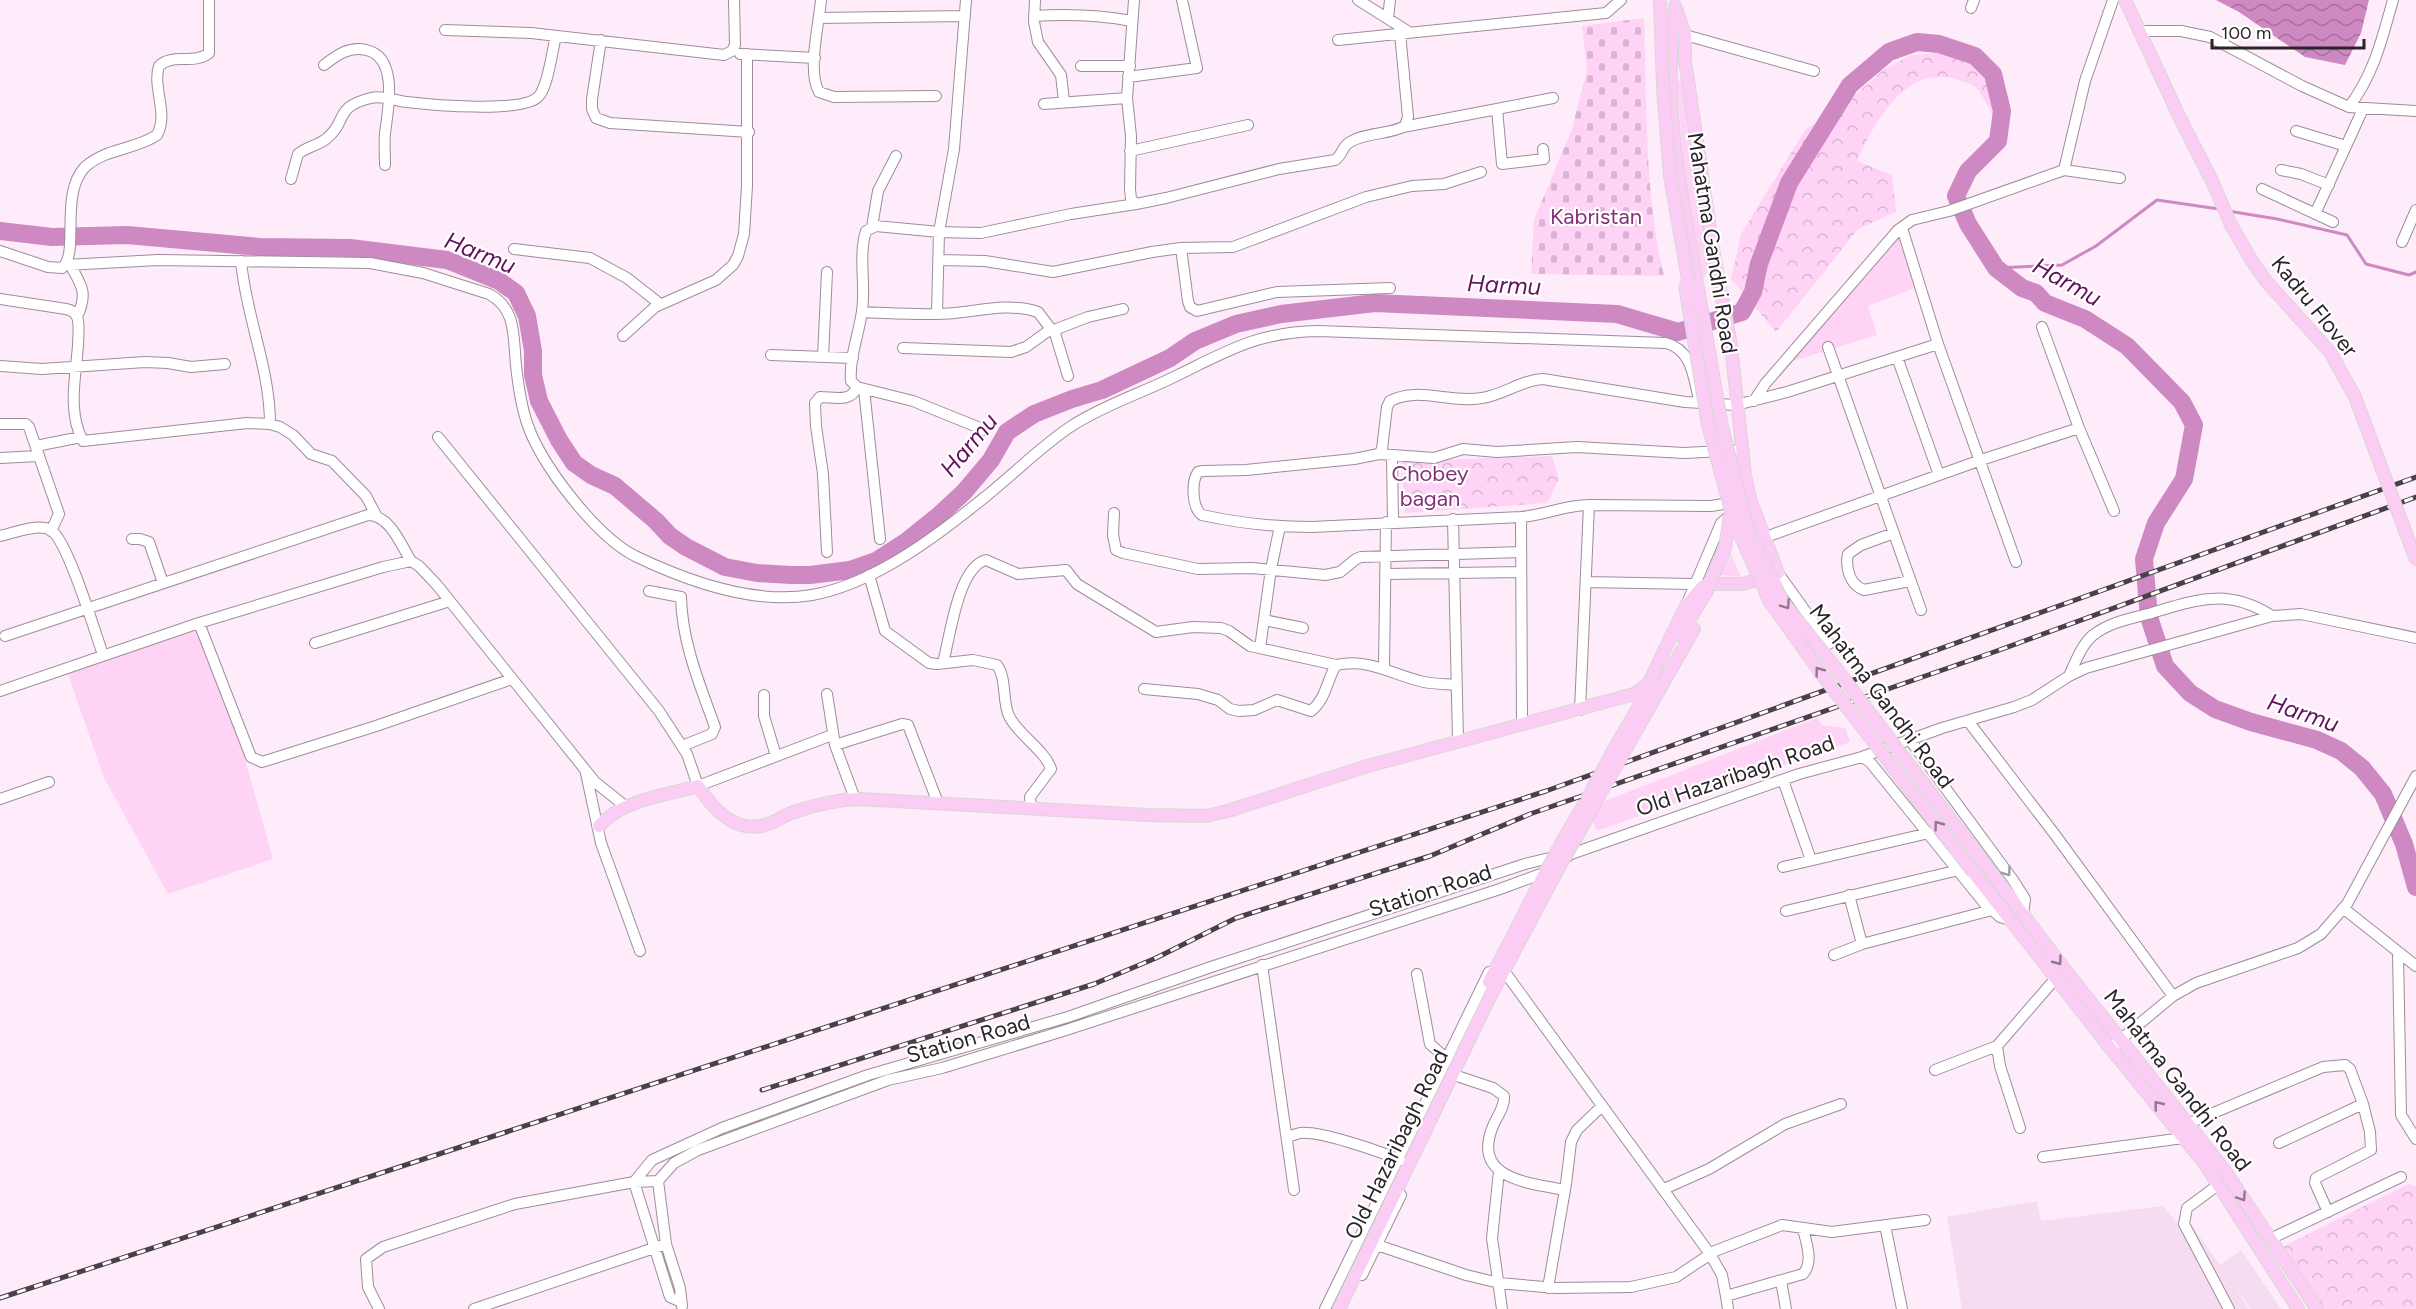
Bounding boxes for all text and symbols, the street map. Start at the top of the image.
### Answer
scale bar [2212,12,2364,50]
text: 100 m [2221,22,2271,44]
street label: Mahatma Gandhi Road [1682,131,1743,356]
park label: Kabristan [1550,203,1642,230]
water label: Harmu [440,225,520,280]
street label: Kadru Flover [2266,250,2364,363]
water label: Harmu [2028,251,2107,312]
water label: Harmu [1466,268,1542,301]
water label: Harmu [934,407,1004,482]
park label: Chobey bagan [1391,460,1469,512]
one-way arrow [1779,599,1790,610]
street label: Mahatma Gandhi Road [1804,599,1960,794]
one-way arrow [1815,666,1826,677]
water label: Harmu [2263,687,2343,738]
street label: Old Hazaribagh Road [1632,729,1838,822]
one-way arrow [1934,821,1945,832]
street label: Station Road [1365,858,1495,923]
one-way arrow [2000,866,2011,877]
one-way arrow [2051,954,2062,965]
street label: Mahatma Gandhi Road [2098,984,2257,1177]
street label: Station Road [903,1008,1033,1069]
street label: Old Hazaribagh Road [1339,1045,1454,1244]
one-way arrow [2154,1101,2165,1112]
one-way arrow [2235,1190,2246,1201]

